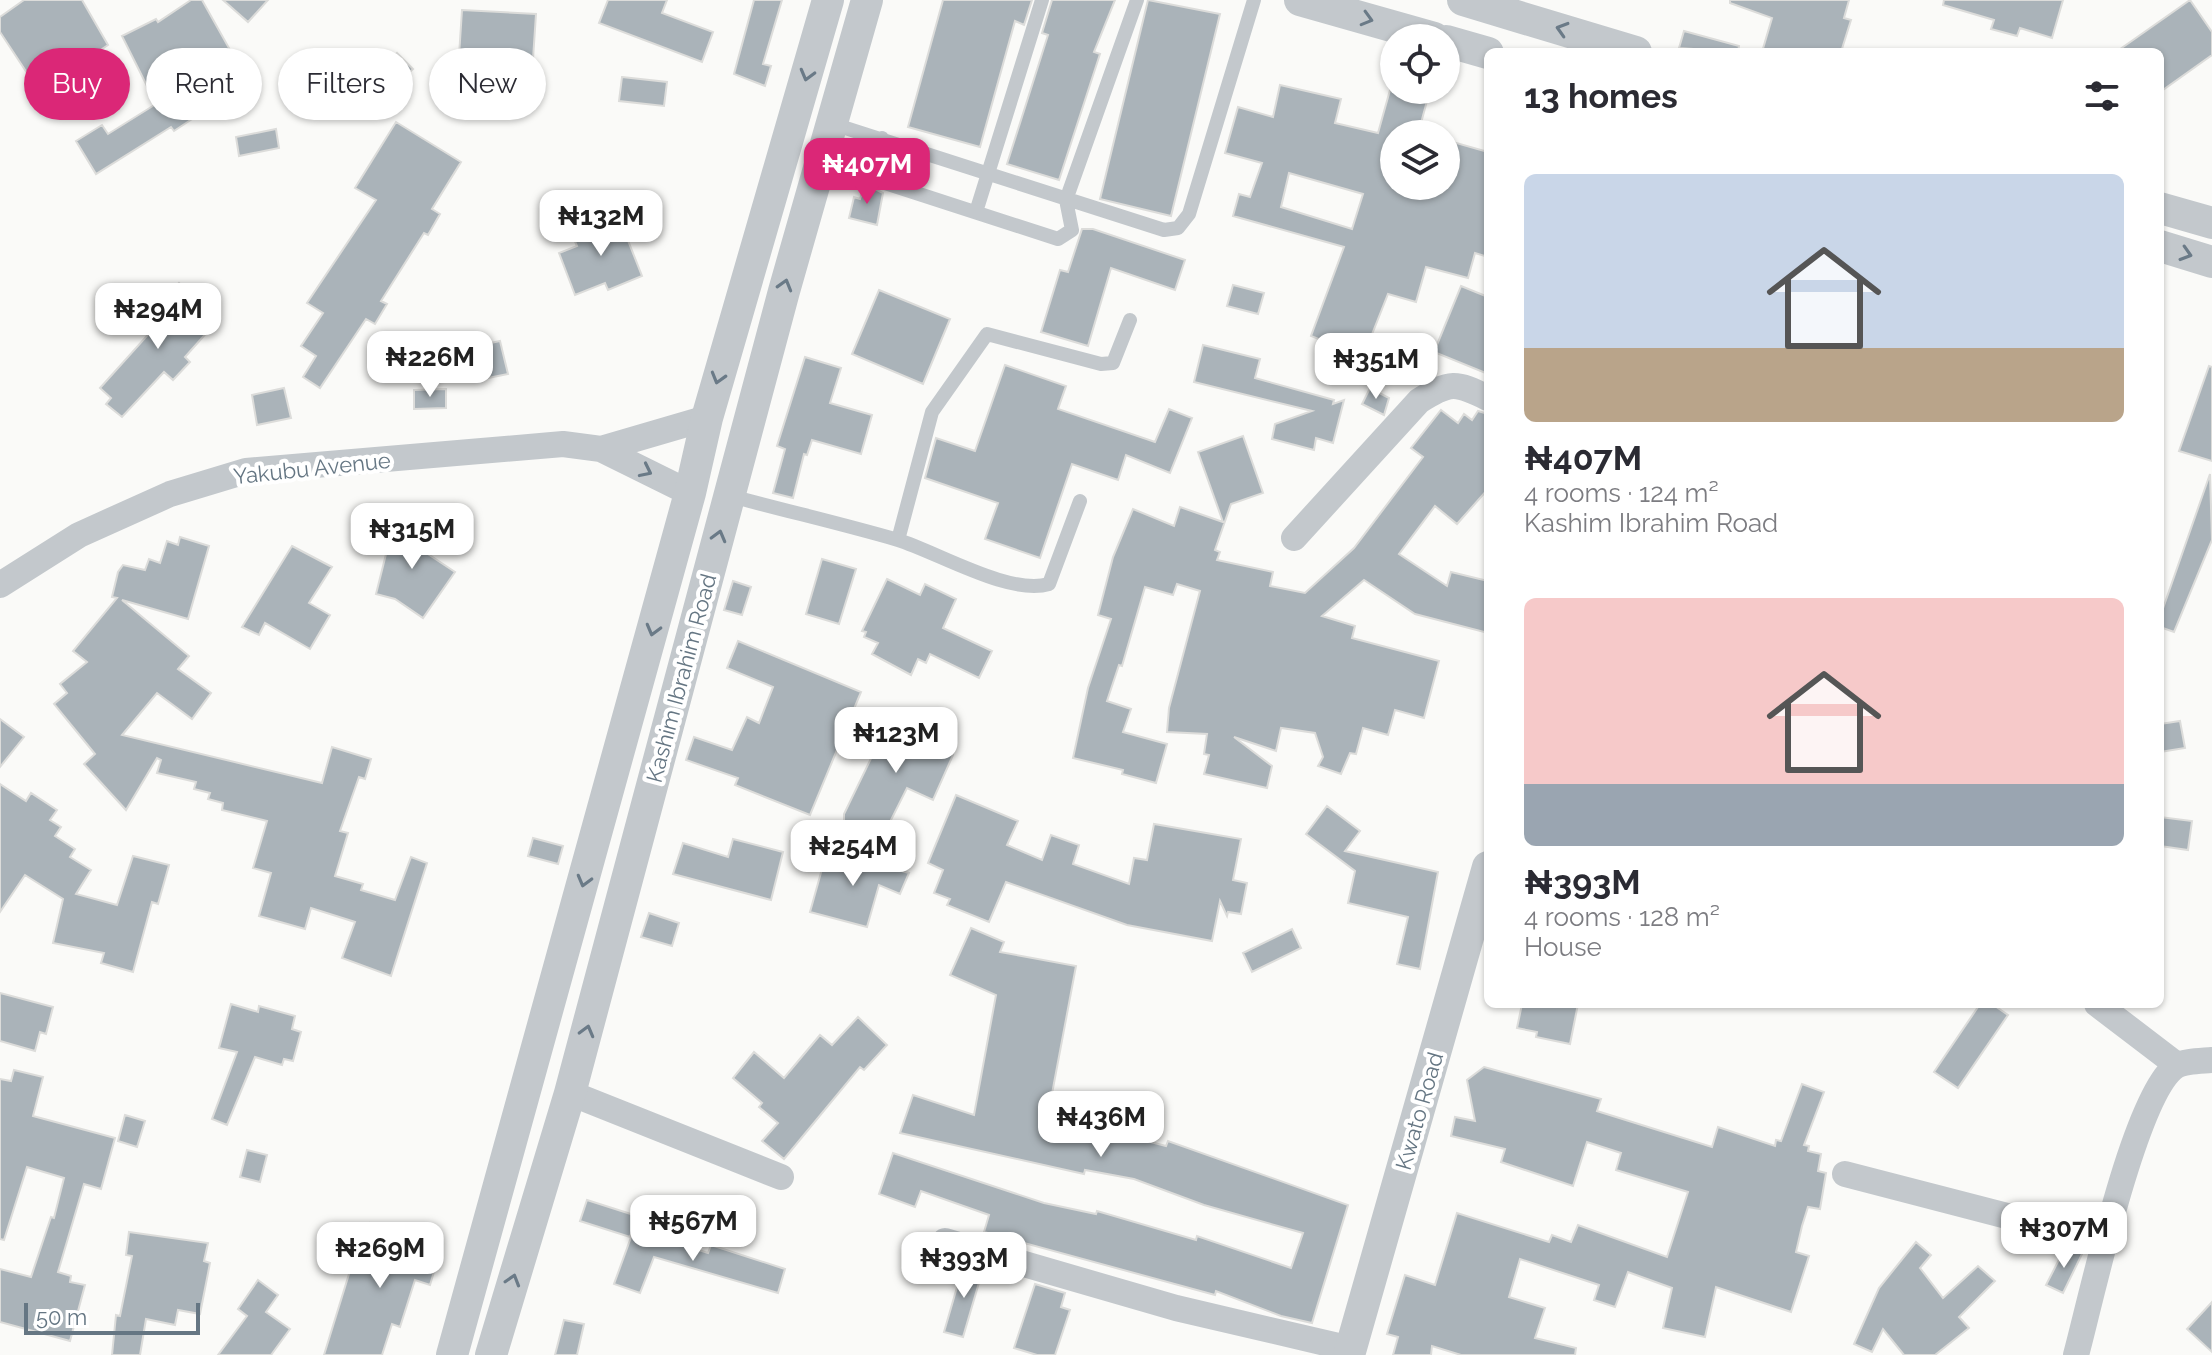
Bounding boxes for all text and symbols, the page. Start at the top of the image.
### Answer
one-way arrow [1359,10,1373,27]
one-way arrow [1555,22,1569,38]
map controls [1380,24,1460,200]
button: locate [1380,24,1460,104]
chip: Buy [24,48,130,120]
chip: Rent [146,48,262,120]
chip: Filters [278,48,413,120]
chip: New [429,48,546,120]
one-way arrow [800,68,816,82]
icon: filters [2080,74,2124,118]
text: 13 homes [1524,76,1678,116]
button: layers [1380,120,1460,200]
pin: ₦407M [811,138,923,206]
text: ₦407M [822,149,912,179]
pin: ₦132M [545,190,657,258]
text: ₦132M [558,201,644,231]
icon: home [1752,226,1896,370]
one-way arrow [2179,245,2192,261]
one-way arrow [776,279,793,292]
pin: ₦294M [102,283,214,351]
text: ₦294M [113,294,203,324]
pin: ₦226M [374,331,486,399]
pin: ₦351M [1320,333,1432,401]
text: ₦226M [385,342,475,372]
text: ₦351M [1333,344,1419,374]
one-way arrow [711,371,727,385]
text: ₦407M [1524,438,1642,478]
street label: Yakubu Avenue [232,447,392,489]
one-way arrow [637,461,652,477]
text: 4 rooms · 124 m² [1524,478,1719,508]
pin: ₦315M [356,503,468,571]
text: Kashim Ibrahim Road [1524,508,1778,538]
text: ₦315M [369,514,455,544]
one-way arrow [710,530,727,544]
street label: Kashim Ibrahim Road [641,571,721,785]
one-way arrow [646,623,662,636]
icon: home [1752,650,1896,794]
pin: ₦123M [840,707,952,775]
text: ₦123M [853,718,939,748]
pin: ₦254M [797,820,909,888]
text: ₦254M [809,831,897,861]
text: ₦393M [1524,862,1641,902]
one-way arrow [577,873,593,887]
text: 4 rooms · 128 m² [1524,902,1720,932]
text: House [1524,932,1602,962]
one-way arrow [577,1025,594,1038]
street label: Kwato Road [1390,1049,1448,1173]
pin: ₦436M [1045,1091,1157,1159]
text: ₦436M [1056,1102,1146,1132]
pin: ₦567M [637,1195,749,1263]
pin: ₦307M [2008,1202,2120,1270]
text: ₦567M [648,1206,738,1236]
text: ₦307M [2019,1213,2109,1243]
pin: ₦269M [324,1222,436,1290]
pin: ₦393M [908,1232,1020,1300]
text: ₦269M [335,1233,425,1263]
text: ₦393M [919,1243,1009,1273]
one-way arrow [504,1274,520,1288]
scale bar [24,1299,200,1335]
text: 50 m [36,1304,87,1330]

